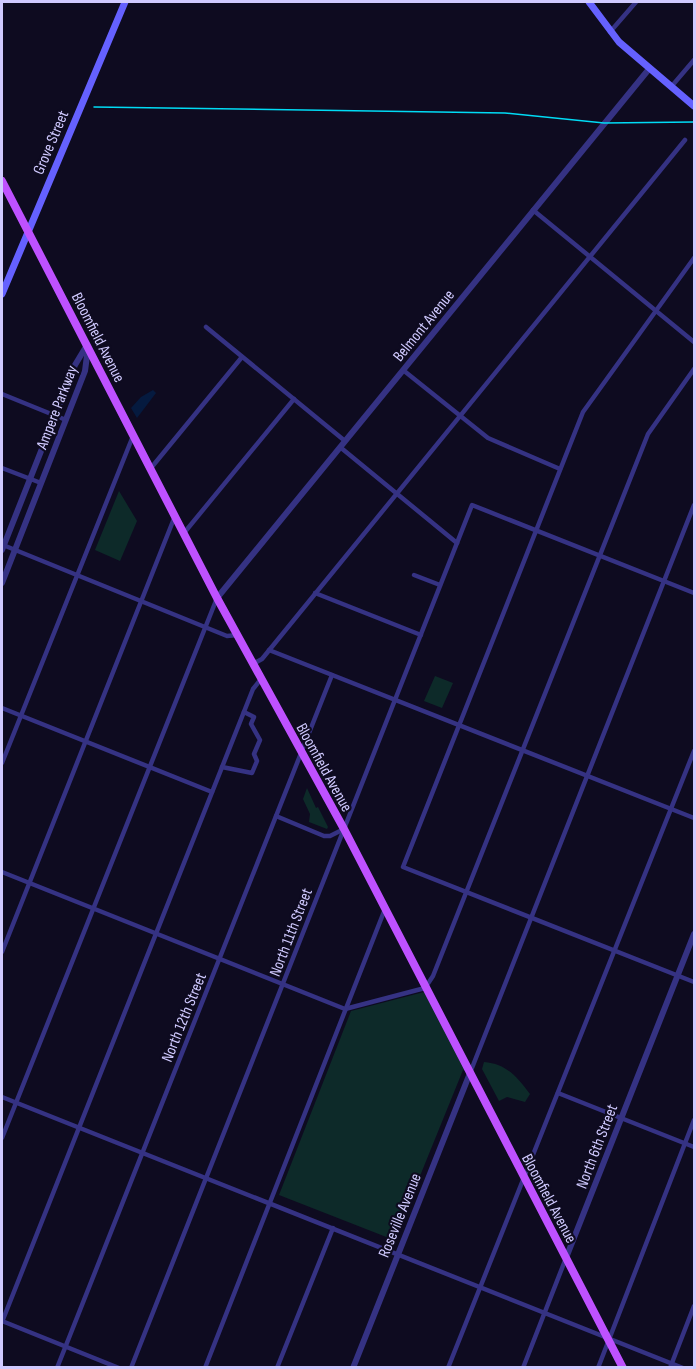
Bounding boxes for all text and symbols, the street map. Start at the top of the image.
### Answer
street label: Grove Street [29,108,73,177]
street label: Belmont Avenue [389,286,459,366]
street label: Bloomfield Avenue [67,290,128,386]
street label: Ampere Parkway [32,363,82,453]
street label: Bloomfield Avenue [292,720,356,815]
street label: North 11th Street [266,886,317,979]
street label: North 12th Street [158,970,211,1065]
street label: North 6th Street [573,1102,622,1191]
street label: Bloomfield Avenue [517,1151,580,1247]
street label: Roseville Avenue [375,1171,426,1260]

